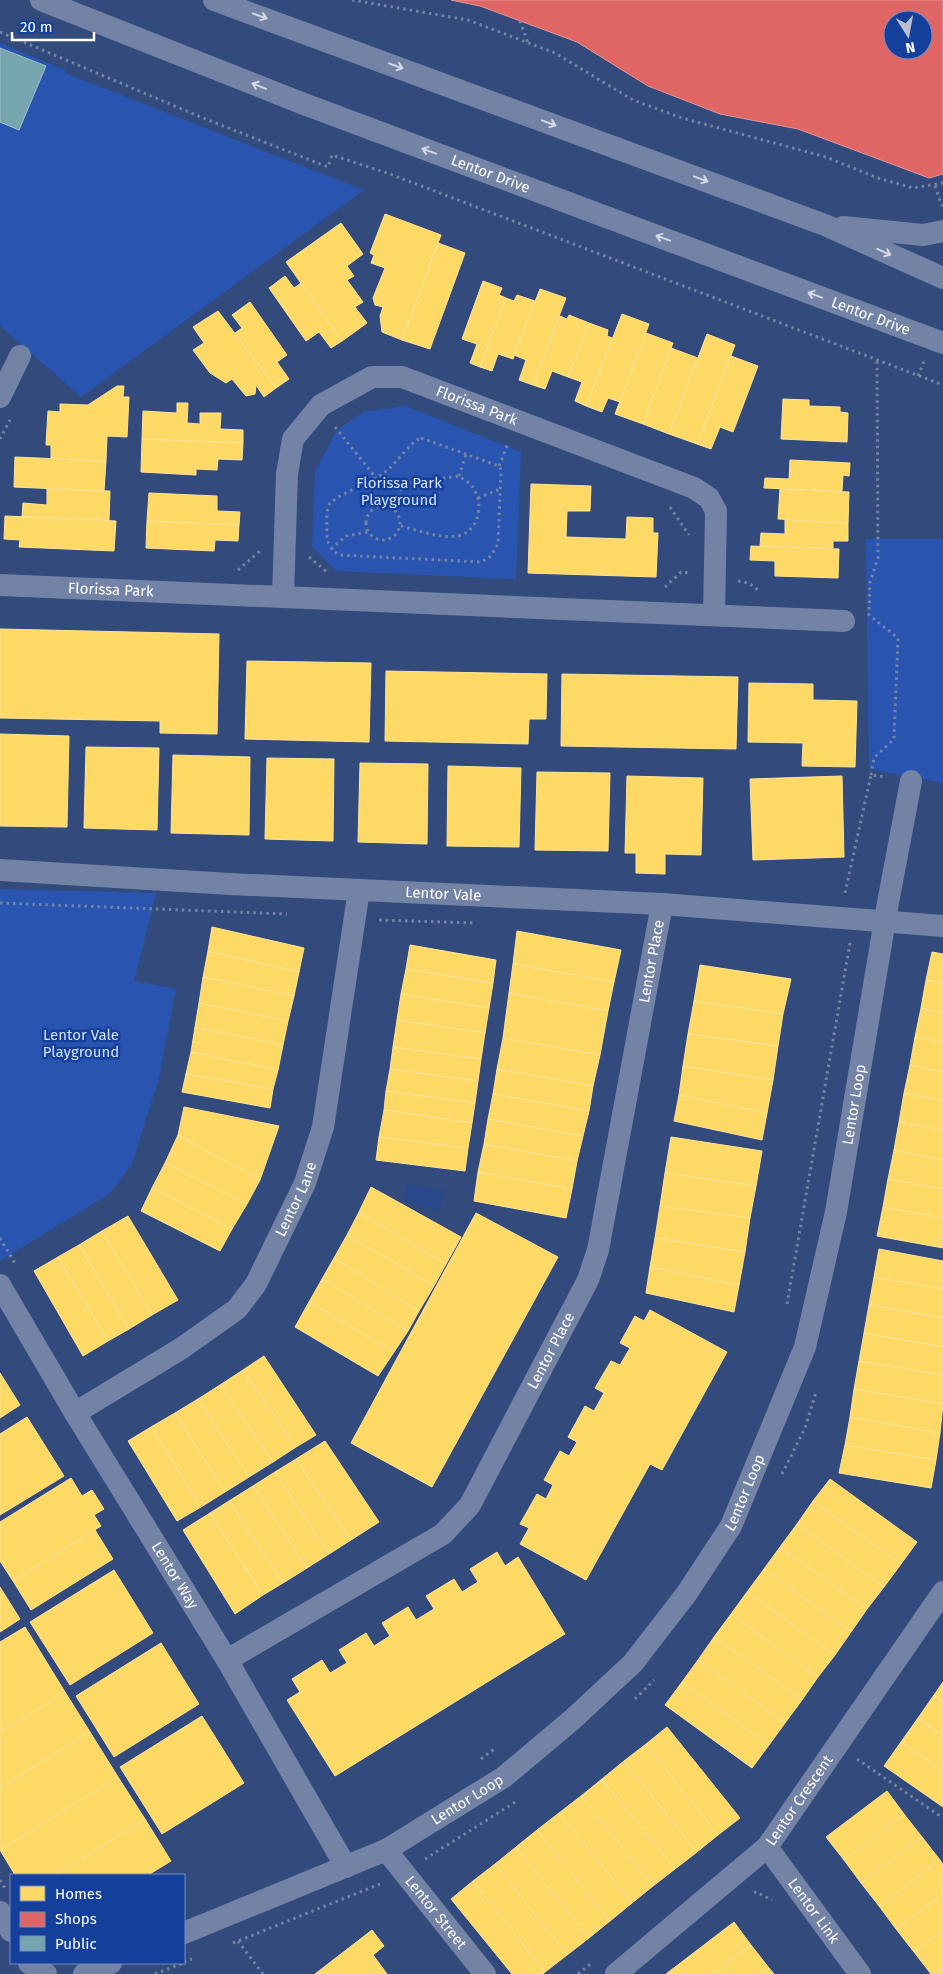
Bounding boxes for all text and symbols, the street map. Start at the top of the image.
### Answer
scale bar [12,10,95,42]
north arrow [883,10,933,60]
one-way arrow [251,12,267,22]
text: 20 m [20,18,53,36]
text: N [904,38,917,57]
one-way arrow [388,62,404,71]
one-way arrow [251,81,266,90]
one-way arrow [540,119,556,128]
one-way arrow [422,146,437,155]
street label: Lentor Drive [449,151,533,197]
one-way arrow [693,175,708,184]
one-way arrow [656,233,671,242]
one-way arrow [877,248,892,258]
one-way arrow [808,290,824,299]
street label: Lentor Drive [829,293,913,339]
street label: Florissa Park [434,382,521,429]
park label: Florissa Park Playground [356,474,442,509]
street label: Florissa Park [68,579,154,601]
street label: Lentor Vale [405,883,482,905]
street label: Lentor Place [635,918,668,1004]
park label: Lentor Vale Playground [43,1026,119,1061]
street label: Lentor Loop [838,1063,870,1146]
street label: Lentor Lane [271,1159,320,1240]
street label: Lentor Place [523,1309,578,1392]
street label: Lentor Loop [721,1452,769,1535]
street label: Lentor Way [148,1539,203,1613]
street label: Lentor Crescent [762,1751,837,1849]
street label: Lentor Loop [428,1771,507,1829]
street label: Lentor Street [401,1872,471,1953]
legend [10,1874,185,1964]
street label: Lentor Link [784,1875,844,1947]
text: Homes [55,1885,102,1903]
text: Shops [55,1910,97,1928]
text: Public [55,1935,97,1953]

